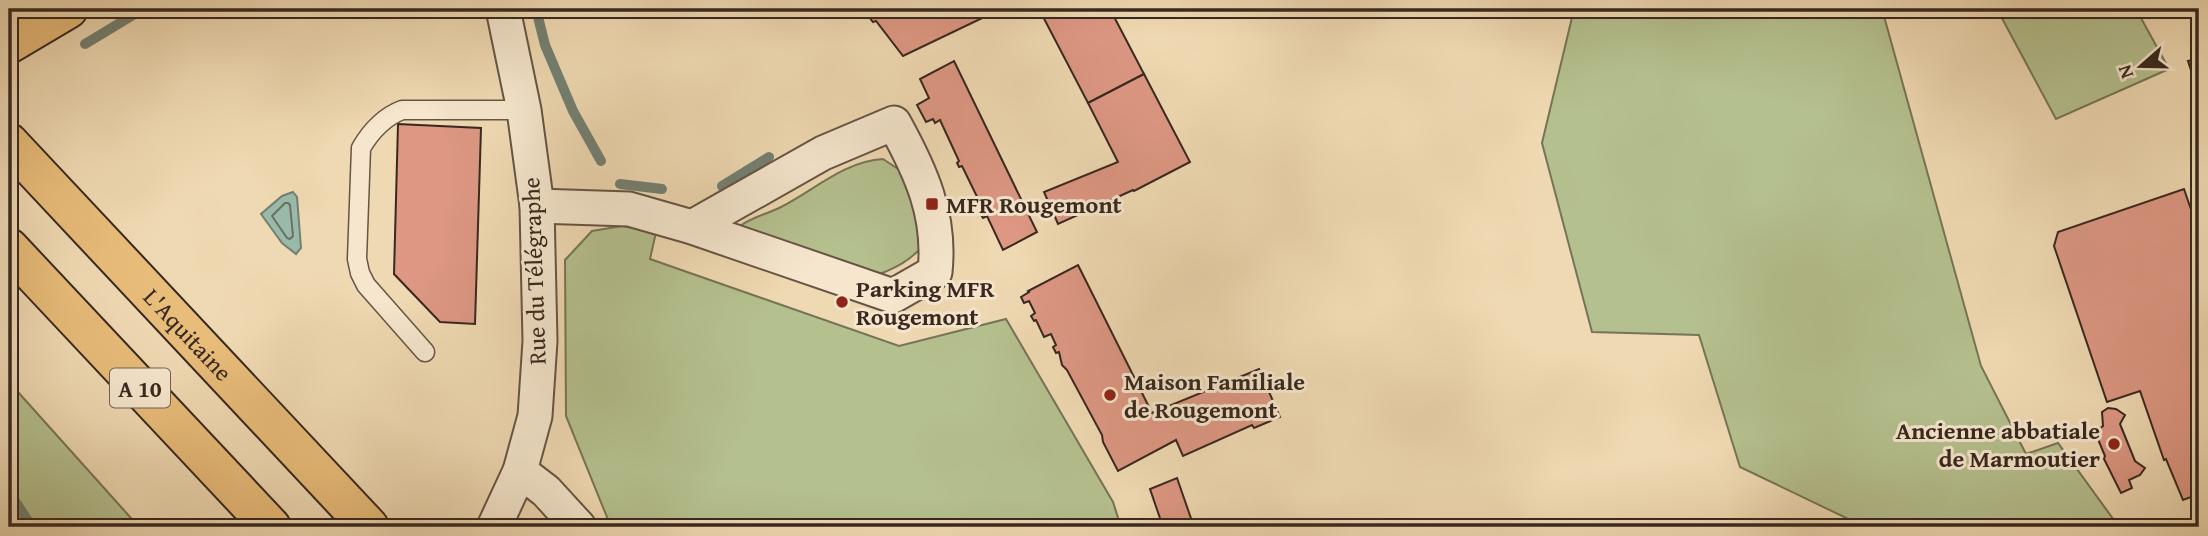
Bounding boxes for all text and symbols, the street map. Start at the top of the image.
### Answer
north arrow [2106,32,2176,102]
text: N [2110,61,2140,83]
street label: Rue du Télégraphe [513,177,555,365]
place label: MFR Rougemont [946,187,1122,222]
marker: MFR Rougemont [924,196,940,212]
place label: Parking MFR Rougemont [856,271,995,334]
street label: L'Aquitaine [136,280,241,388]
marker: Parking MFR Rougemont [834,294,850,310]
place label: Maison Familiale de Rougemont [1124,364,1305,427]
road number: A 10 [110,368,170,408]
marker: Maison Familiale de Rougemont [1102,387,1118,403]
place label: Ancienne abbatiale de Marmoutier [1896,413,2100,476]
marker: Ancienne abbatiale de Marmoutier [2106,436,2122,452]

